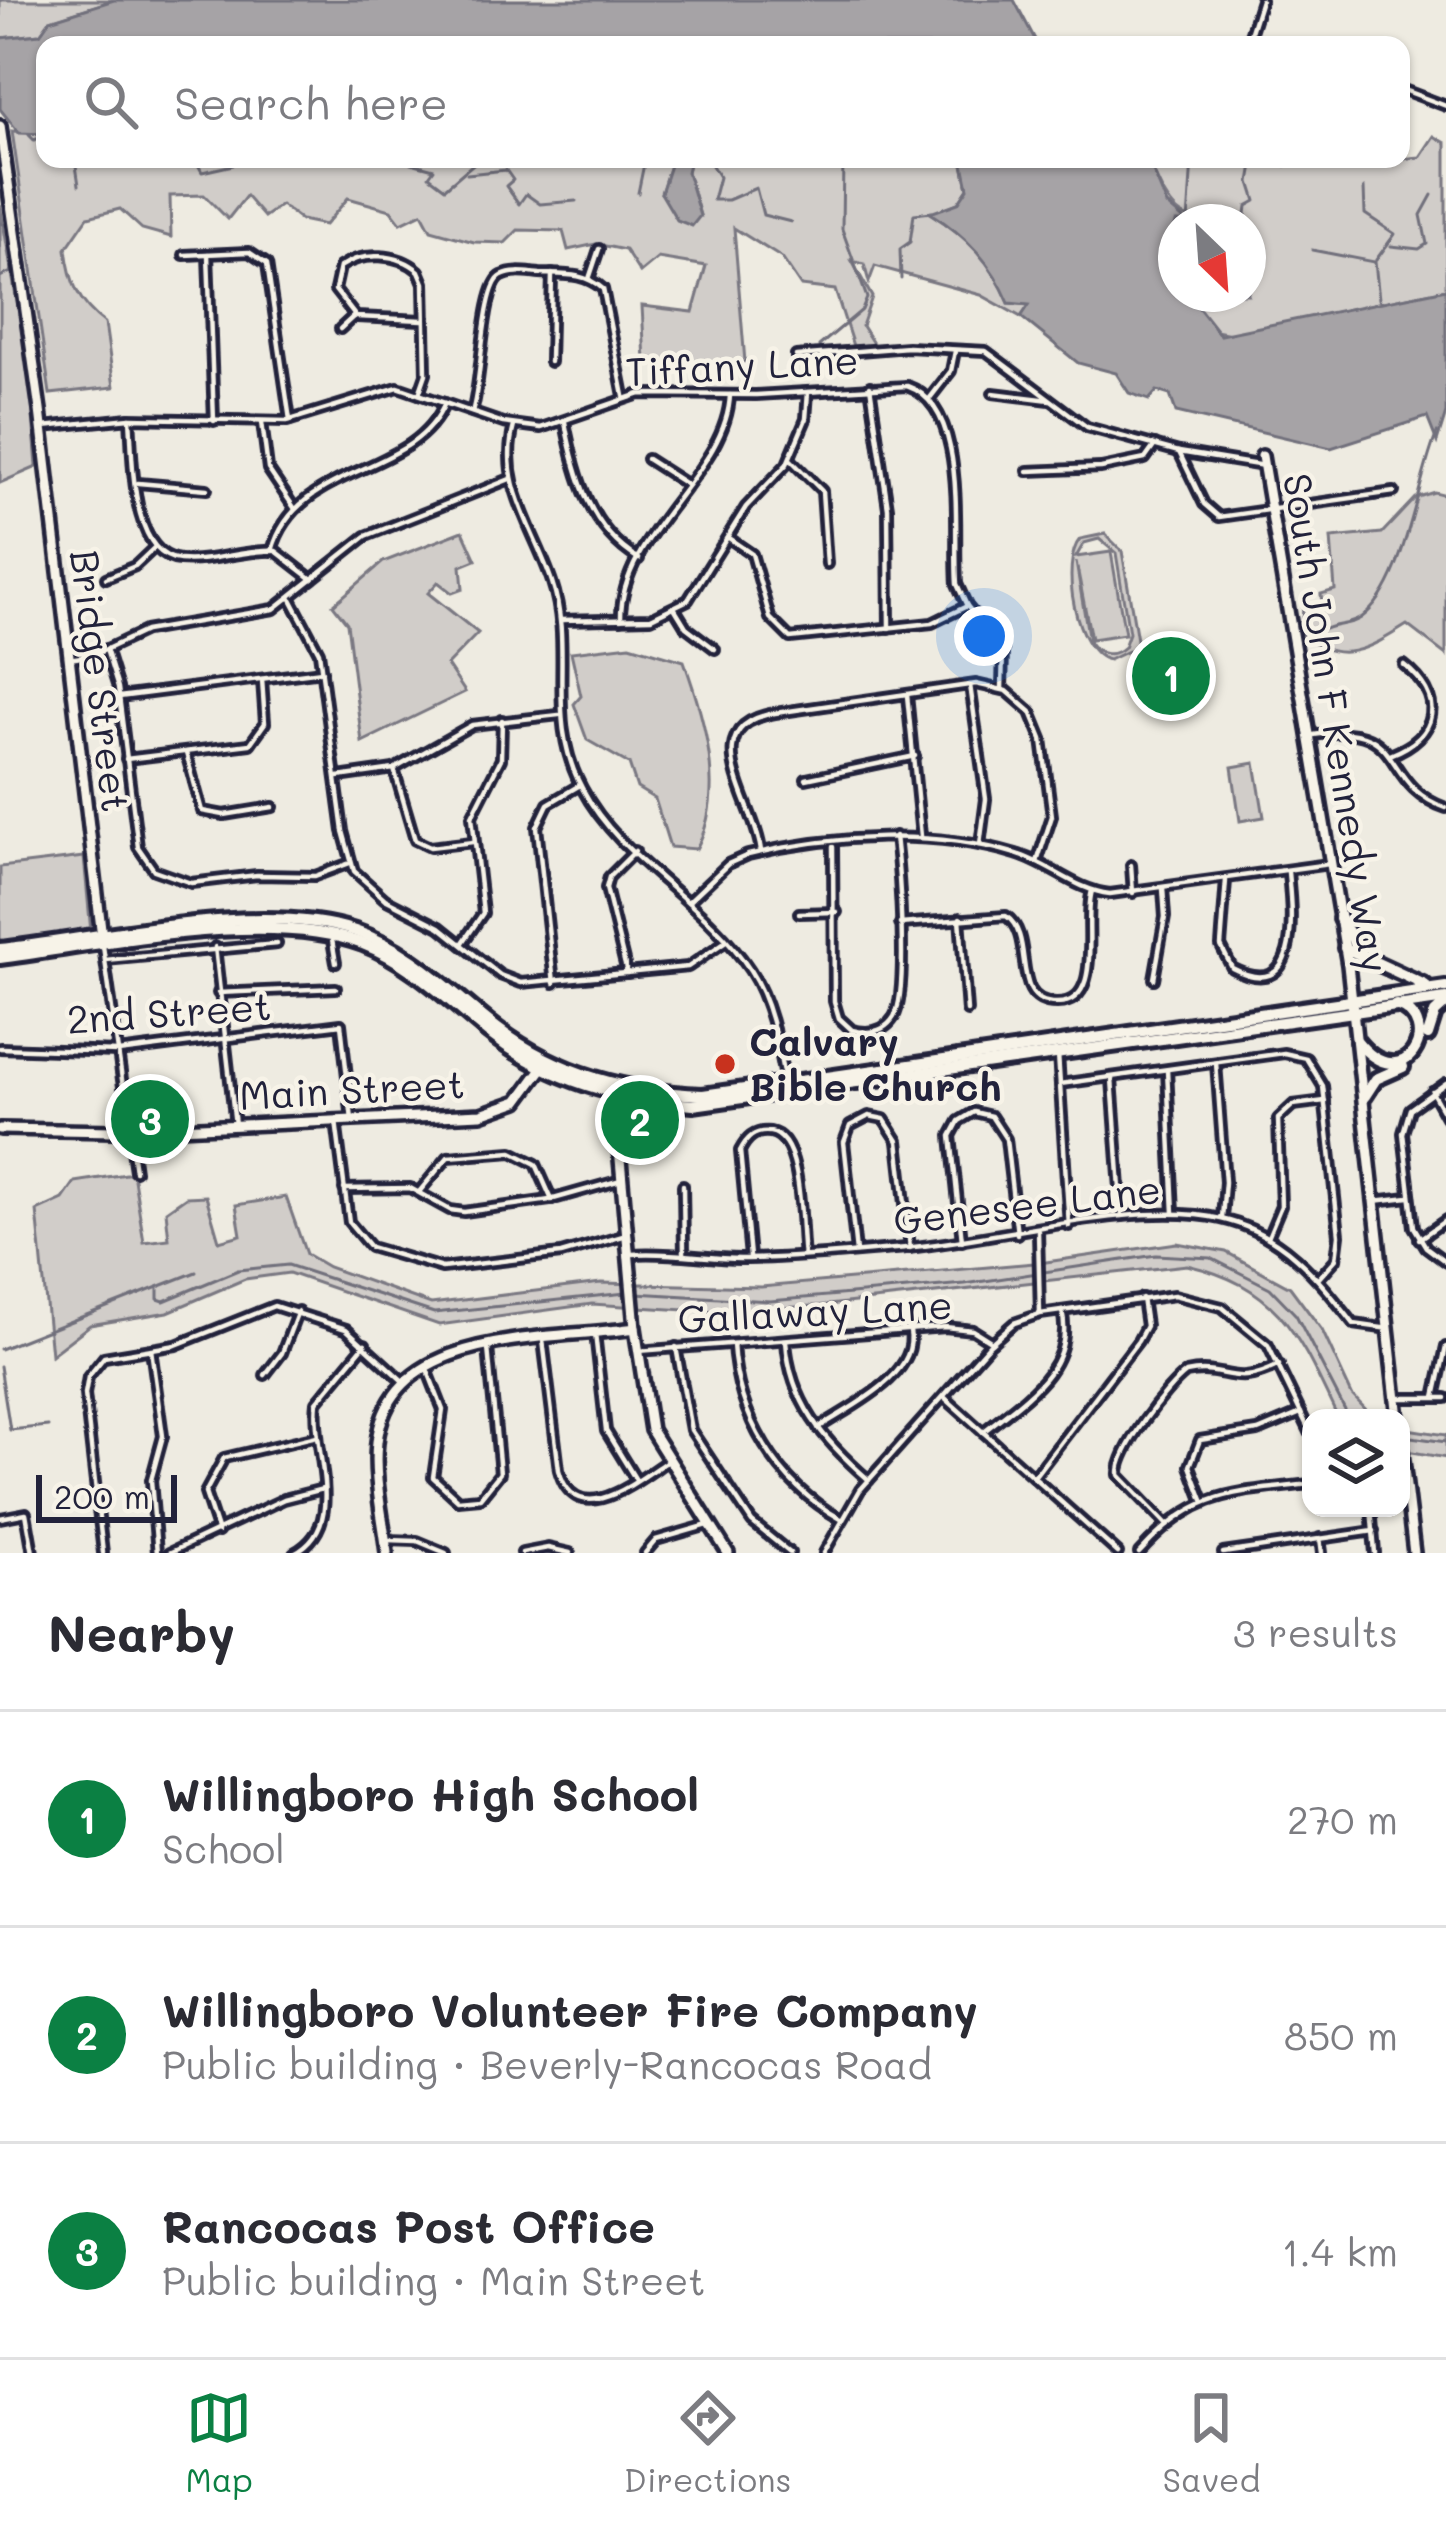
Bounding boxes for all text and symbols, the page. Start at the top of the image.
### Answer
search box [36,36,1410,168]
icon: search [78,69,144,135]
text: Search here [174,73,448,131]
north arrow [1158,204,1266,312]
street label: Tiffany Lane [624,333,860,396]
street label: South John F Kennedy Way [1273,470,1402,976]
street label: Bridge Street [59,547,143,815]
your location [954,606,1014,666]
pin: 1 [1132,631,1210,721]
street label: 2nd Street [65,979,273,1044]
place label: Calvary Bible Church [749,1015,1001,1111]
marker: Calvary Bible Church [712,1051,738,1077]
street label: Main Street [238,1057,466,1120]
pin: 3 [111,1074,189,1164]
pin: 2 [601,1075,679,1165]
street label: Genesee Lane [890,1162,1163,1245]
street label: Gallaway Lane [676,1278,954,1343]
map controls [1302,1409,1410,1517]
button: layers [1302,1409,1410,1517]
scale bar [36,1469,177,1522]
text: 200 m [54,1474,150,1517]
text: Nearby [48,1598,235,1665]
text: 3 results [1233,1606,1398,1657]
text: Willingboro High School [162,1764,699,1822]
text: 1 [78,1793,96,1844]
text: 270 m [1287,1793,1398,1844]
text: School [162,1822,285,1873]
text: Willingboro Volunteer Fire Company [162,1980,978,2038]
text: 2 [76,2009,98,2060]
text: 850 m [1284,2009,1398,2060]
text: Public building · Beverly-Rancocas Road [162,2038,932,2089]
text: Rancocas Post Office [162,2196,655,2254]
text: 3 [75,2225,99,2276]
text: 1.4 km [1282,2225,1398,2276]
text: Public building · Main Street [162,2254,705,2305]
tab: Map [186,2385,253,2500]
tab: Directions [624,2385,791,2500]
tab: Saved [1163,2385,1260,2500]

